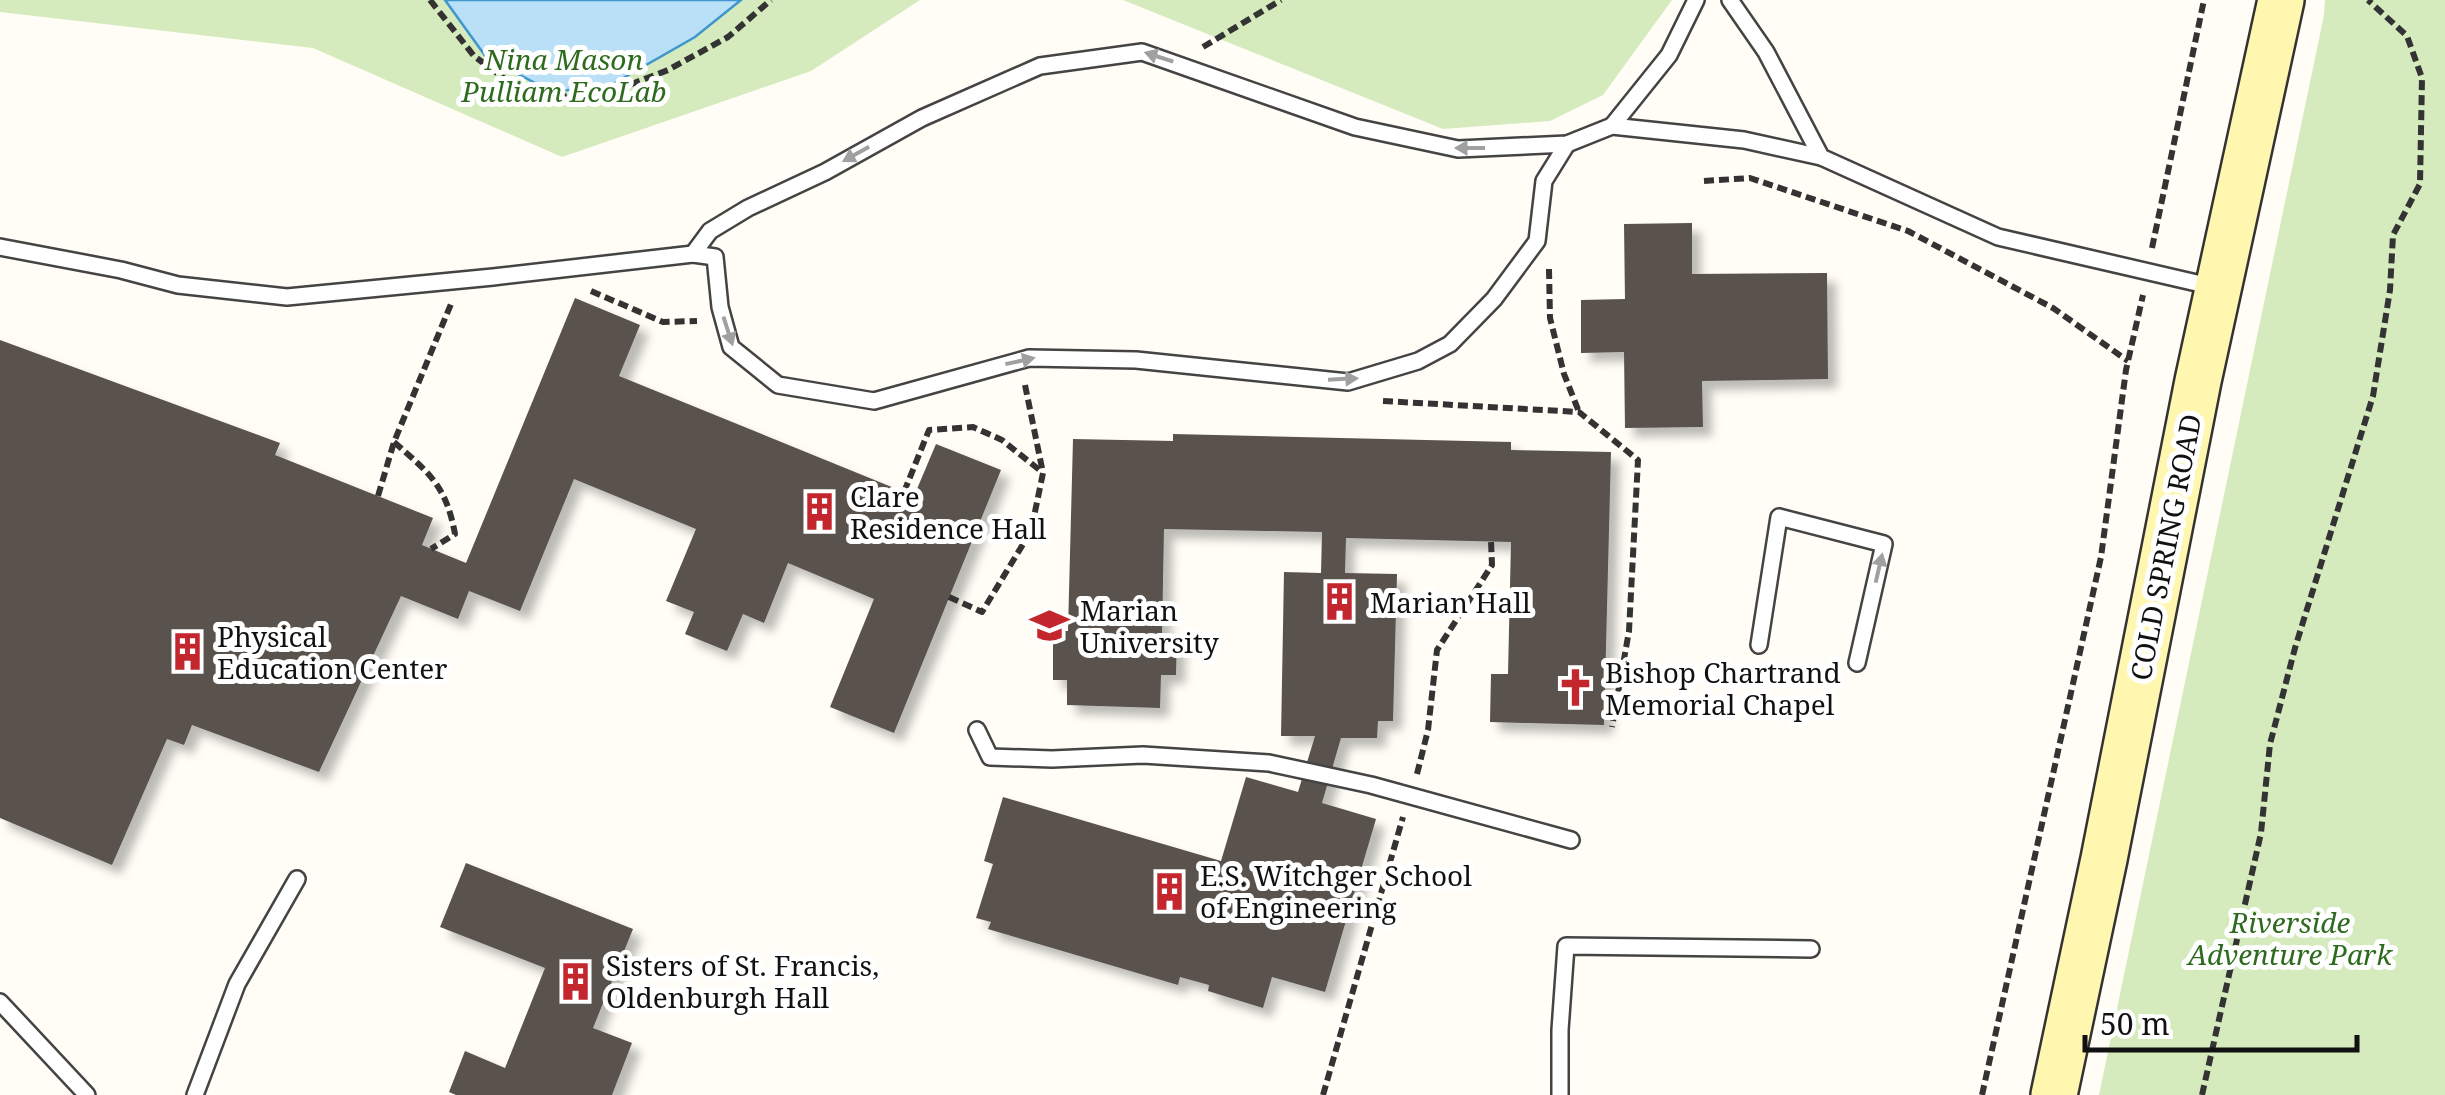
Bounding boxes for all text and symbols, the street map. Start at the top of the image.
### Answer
park label: Nina Mason Pulliam EcoLab [461,40,666,110]
one-way arrow [1144,49,1174,64]
one-way arrow [1453,140,1485,156]
one-way arrow [842,146,871,163]
one-way arrow [721,317,736,347]
one-way arrow [1005,353,1036,369]
one-way arrow [1328,371,1360,387]
street label: COLD SPRING ROAD [2121,411,2209,683]
place label: Clare Residence Hall [850,477,1047,547]
building icon: Clare Residence Hall [799,491,841,533]
one-way arrow [1872,552,1887,583]
building icon: Marian Hall [1319,581,1361,623]
place label: Marian Hall [1370,583,1531,621]
place label: Marian University [1080,591,1219,661]
school or university icon: Marian University [1029,605,1071,647]
place label: Physical Education Center [217,617,448,687]
building icon: Physical Education Center [166,631,208,673]
place label: Bishop Chartrand Memorial Chapel [1605,653,1841,723]
church icon: Bishop Chartrand Memorial Chapel [1554,667,1596,709]
place label: E.S. Witchger School of Engineering [1200,856,1472,926]
building icon: E.S. Witchger School of Engineering [1149,870,1191,912]
park label: Riverside Adventure Park [2186,903,2393,973]
place label: Sisters of St. Francis, Oldenburgh Hall [606,946,879,1016]
building icon: Sisters of St. Francis, Oldenburgh Hall [555,960,597,1002]
scale bar [2085,990,2358,1052]
text: 50 m [2100,1003,2170,1044]

